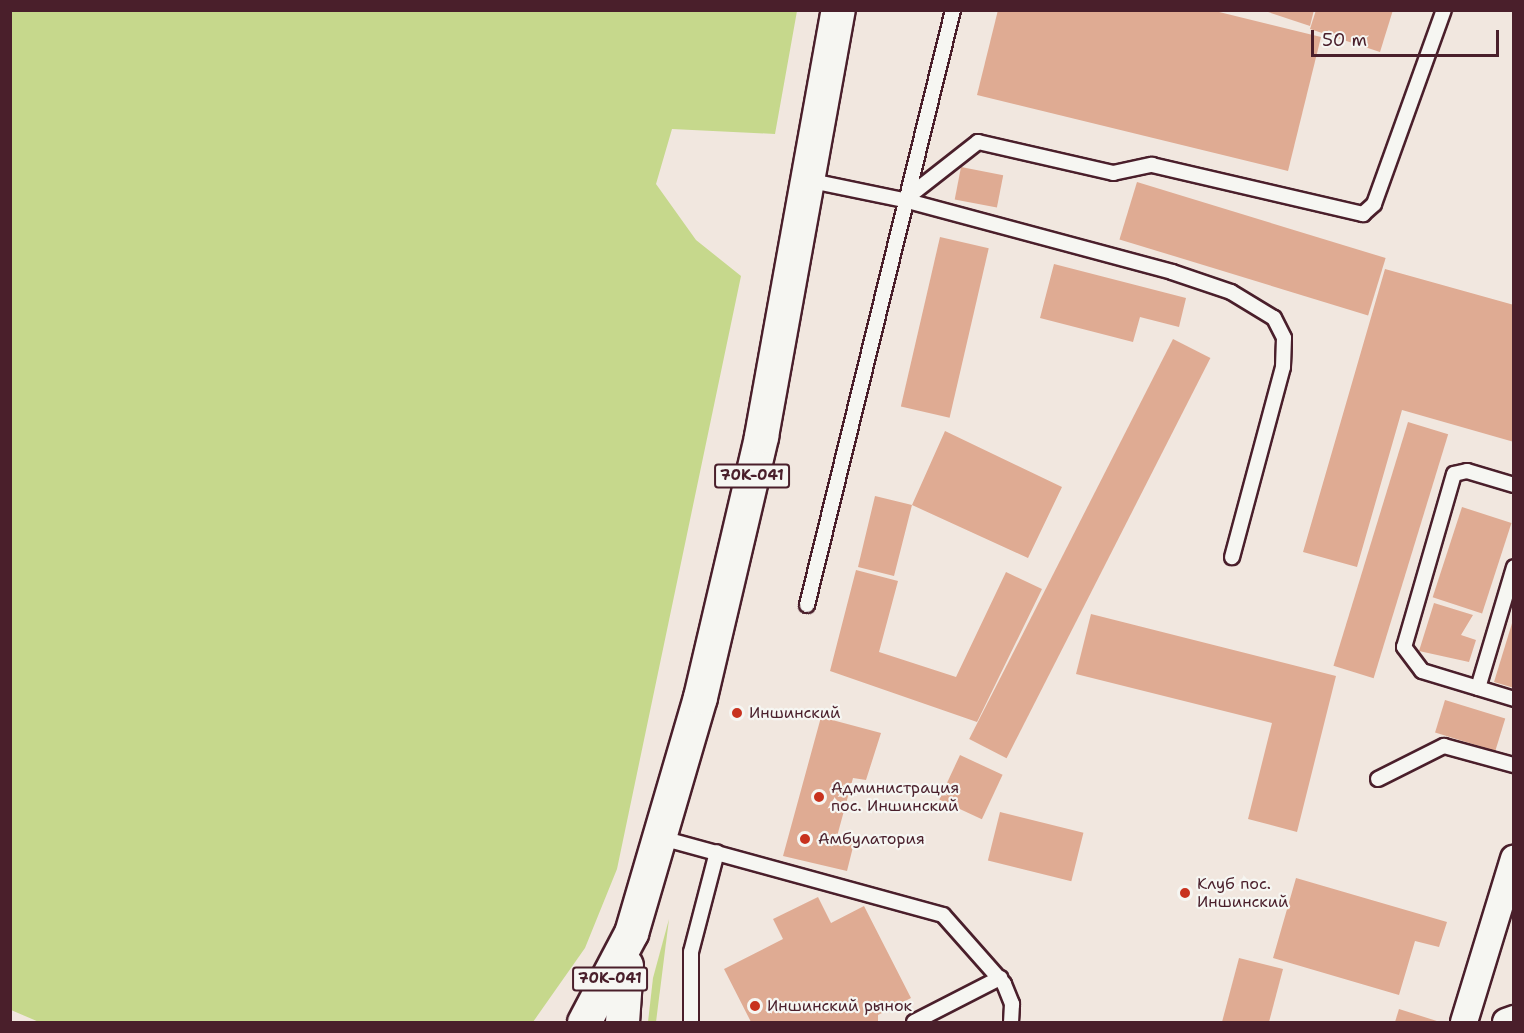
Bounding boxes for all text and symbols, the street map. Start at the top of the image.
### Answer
scale bar [1314,18,1502,56]
text: 50 m [1322,28,1367,52]
road number: 70К-041 [713,464,791,488]
place label: Иншинский [749,703,840,723]
marker: Иншинский [730,706,744,720]
place label: Администрация пос. Иншинский [831,778,959,816]
marker: Администрация пос. Иншинский [812,790,826,804]
place label: Амбулатория [818,829,925,849]
marker: Амбулатория [796,830,814,848]
place label: Клуб пос. Иншинский [1197,874,1288,912]
marker: Клуб пос. Иншинский [1178,886,1192,900]
road number: 70К-041 [571,967,649,991]
place label: Иншинский рынок [767,996,912,1016]
marker: Иншинский рынок [748,999,762,1013]

